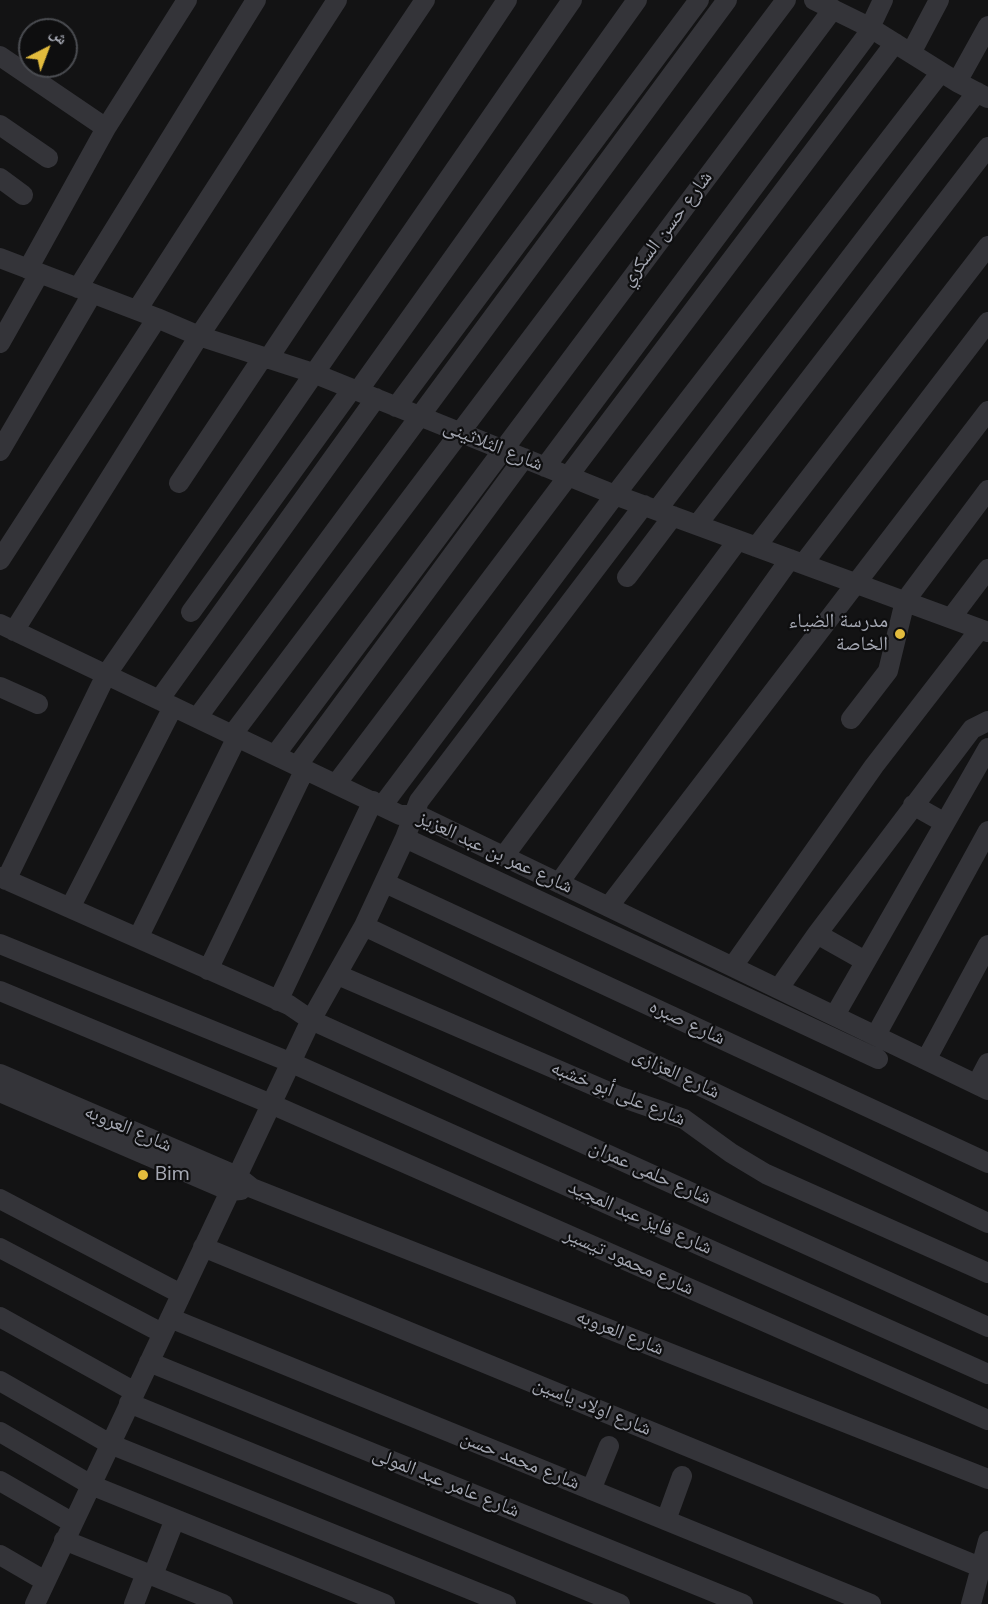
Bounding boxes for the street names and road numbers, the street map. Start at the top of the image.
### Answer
street label: شارع حسن السكري [616,167,718,291]
street label: شارع الثلاثينى [440,415,546,477]
street label: شارع عمر بن عبد العزيز [413,806,577,900]
street label: شارع صبره [645,995,729,1051]
street label: شارع العزازى [629,1043,723,1105]
street label: شارع على أبو خشبه [547,1056,689,1132]
street label: شارع العروبه [81,1100,175,1158]
street label: شارع حلمى عمران [585,1135,715,1211]
street label: شارع فايز عبد المجيد [564,1176,716,1260]
street label: شارع محمود تيسير [560,1223,698,1301]
street label: شارع العروبه [573,1305,667,1361]
street label: شارع اولاد ياسين [529,1372,655,1442]
street label: شارع محمد حسن [457,1426,583,1496]
street label: شارع عامر عبد المولى [369,1443,523,1523]

